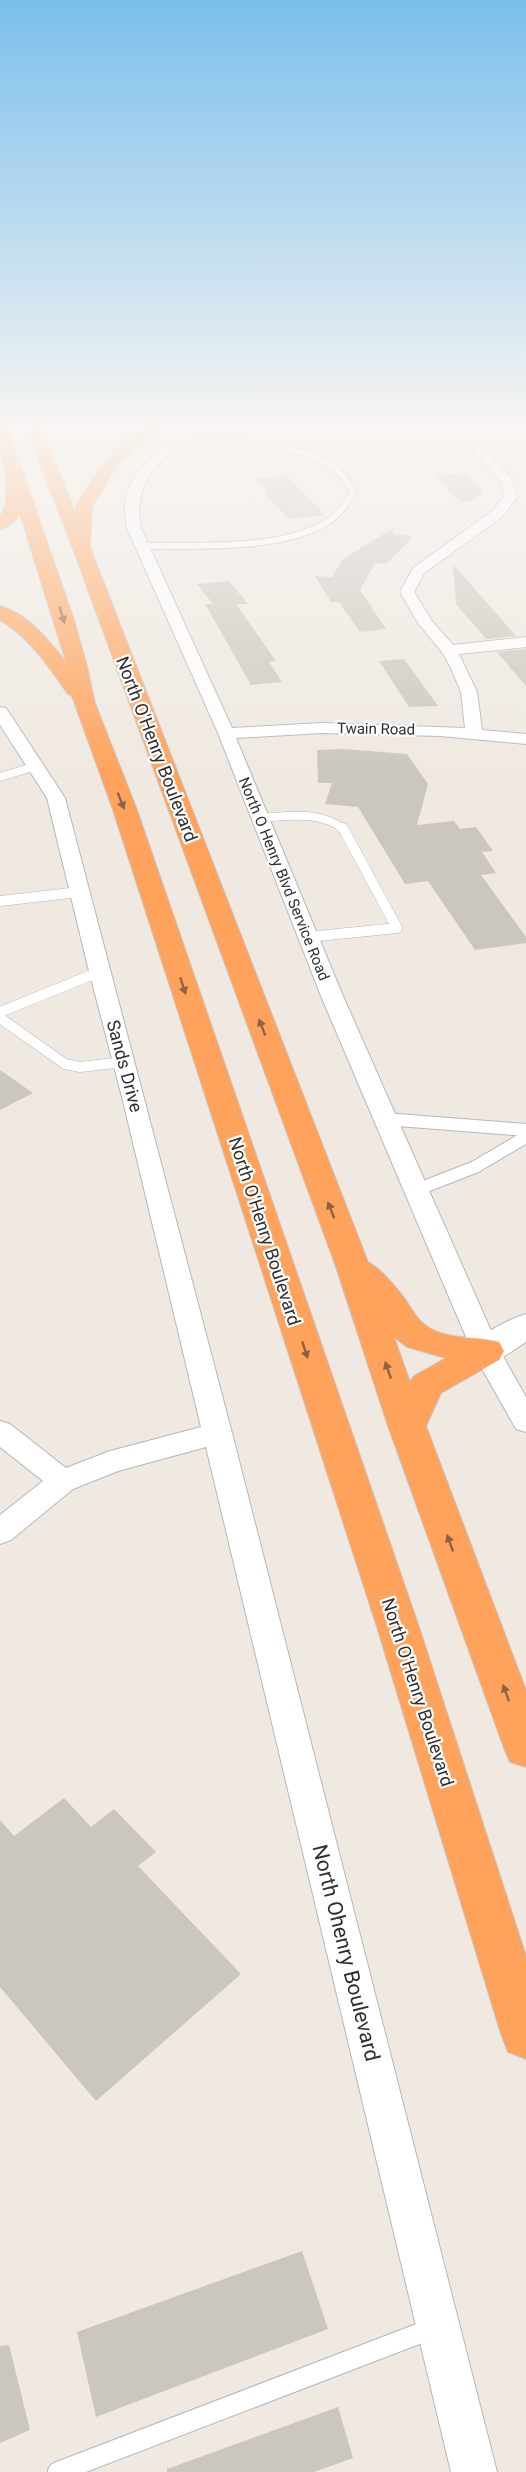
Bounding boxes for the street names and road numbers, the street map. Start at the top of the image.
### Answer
street label: North O'Henry Boulevard [112,653,202,845]
street label: Twain Road [337,719,415,739]
street label: North O Henry Blvd Service Road [235,775,333,983]
street label: Sands Drive [103,1018,147,1114]
street label: North O'Henry Boulevard [225,1134,305,1328]
street label: North O'Henry Boulevard [378,1595,458,1789]
street label: North Ohenry Boulevard [307,1842,385,2064]

